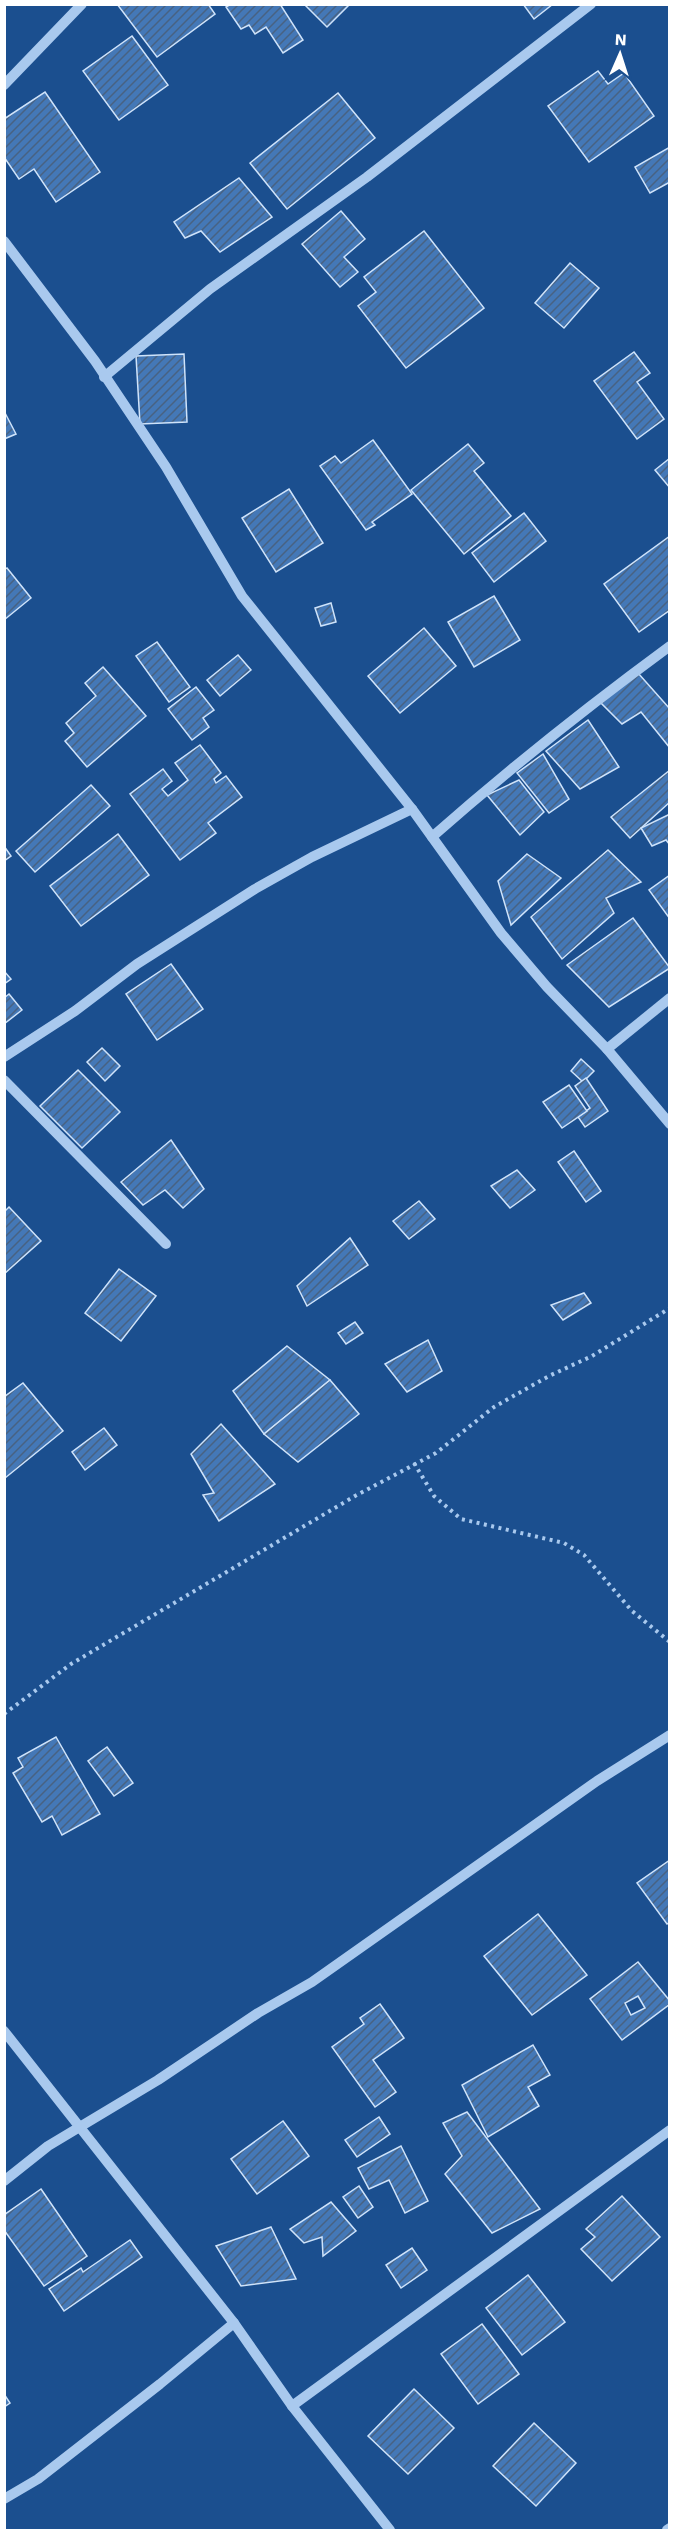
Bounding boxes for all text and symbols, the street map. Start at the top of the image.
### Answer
north arrow [590,24,650,84]
text: N [614,30,627,49]

